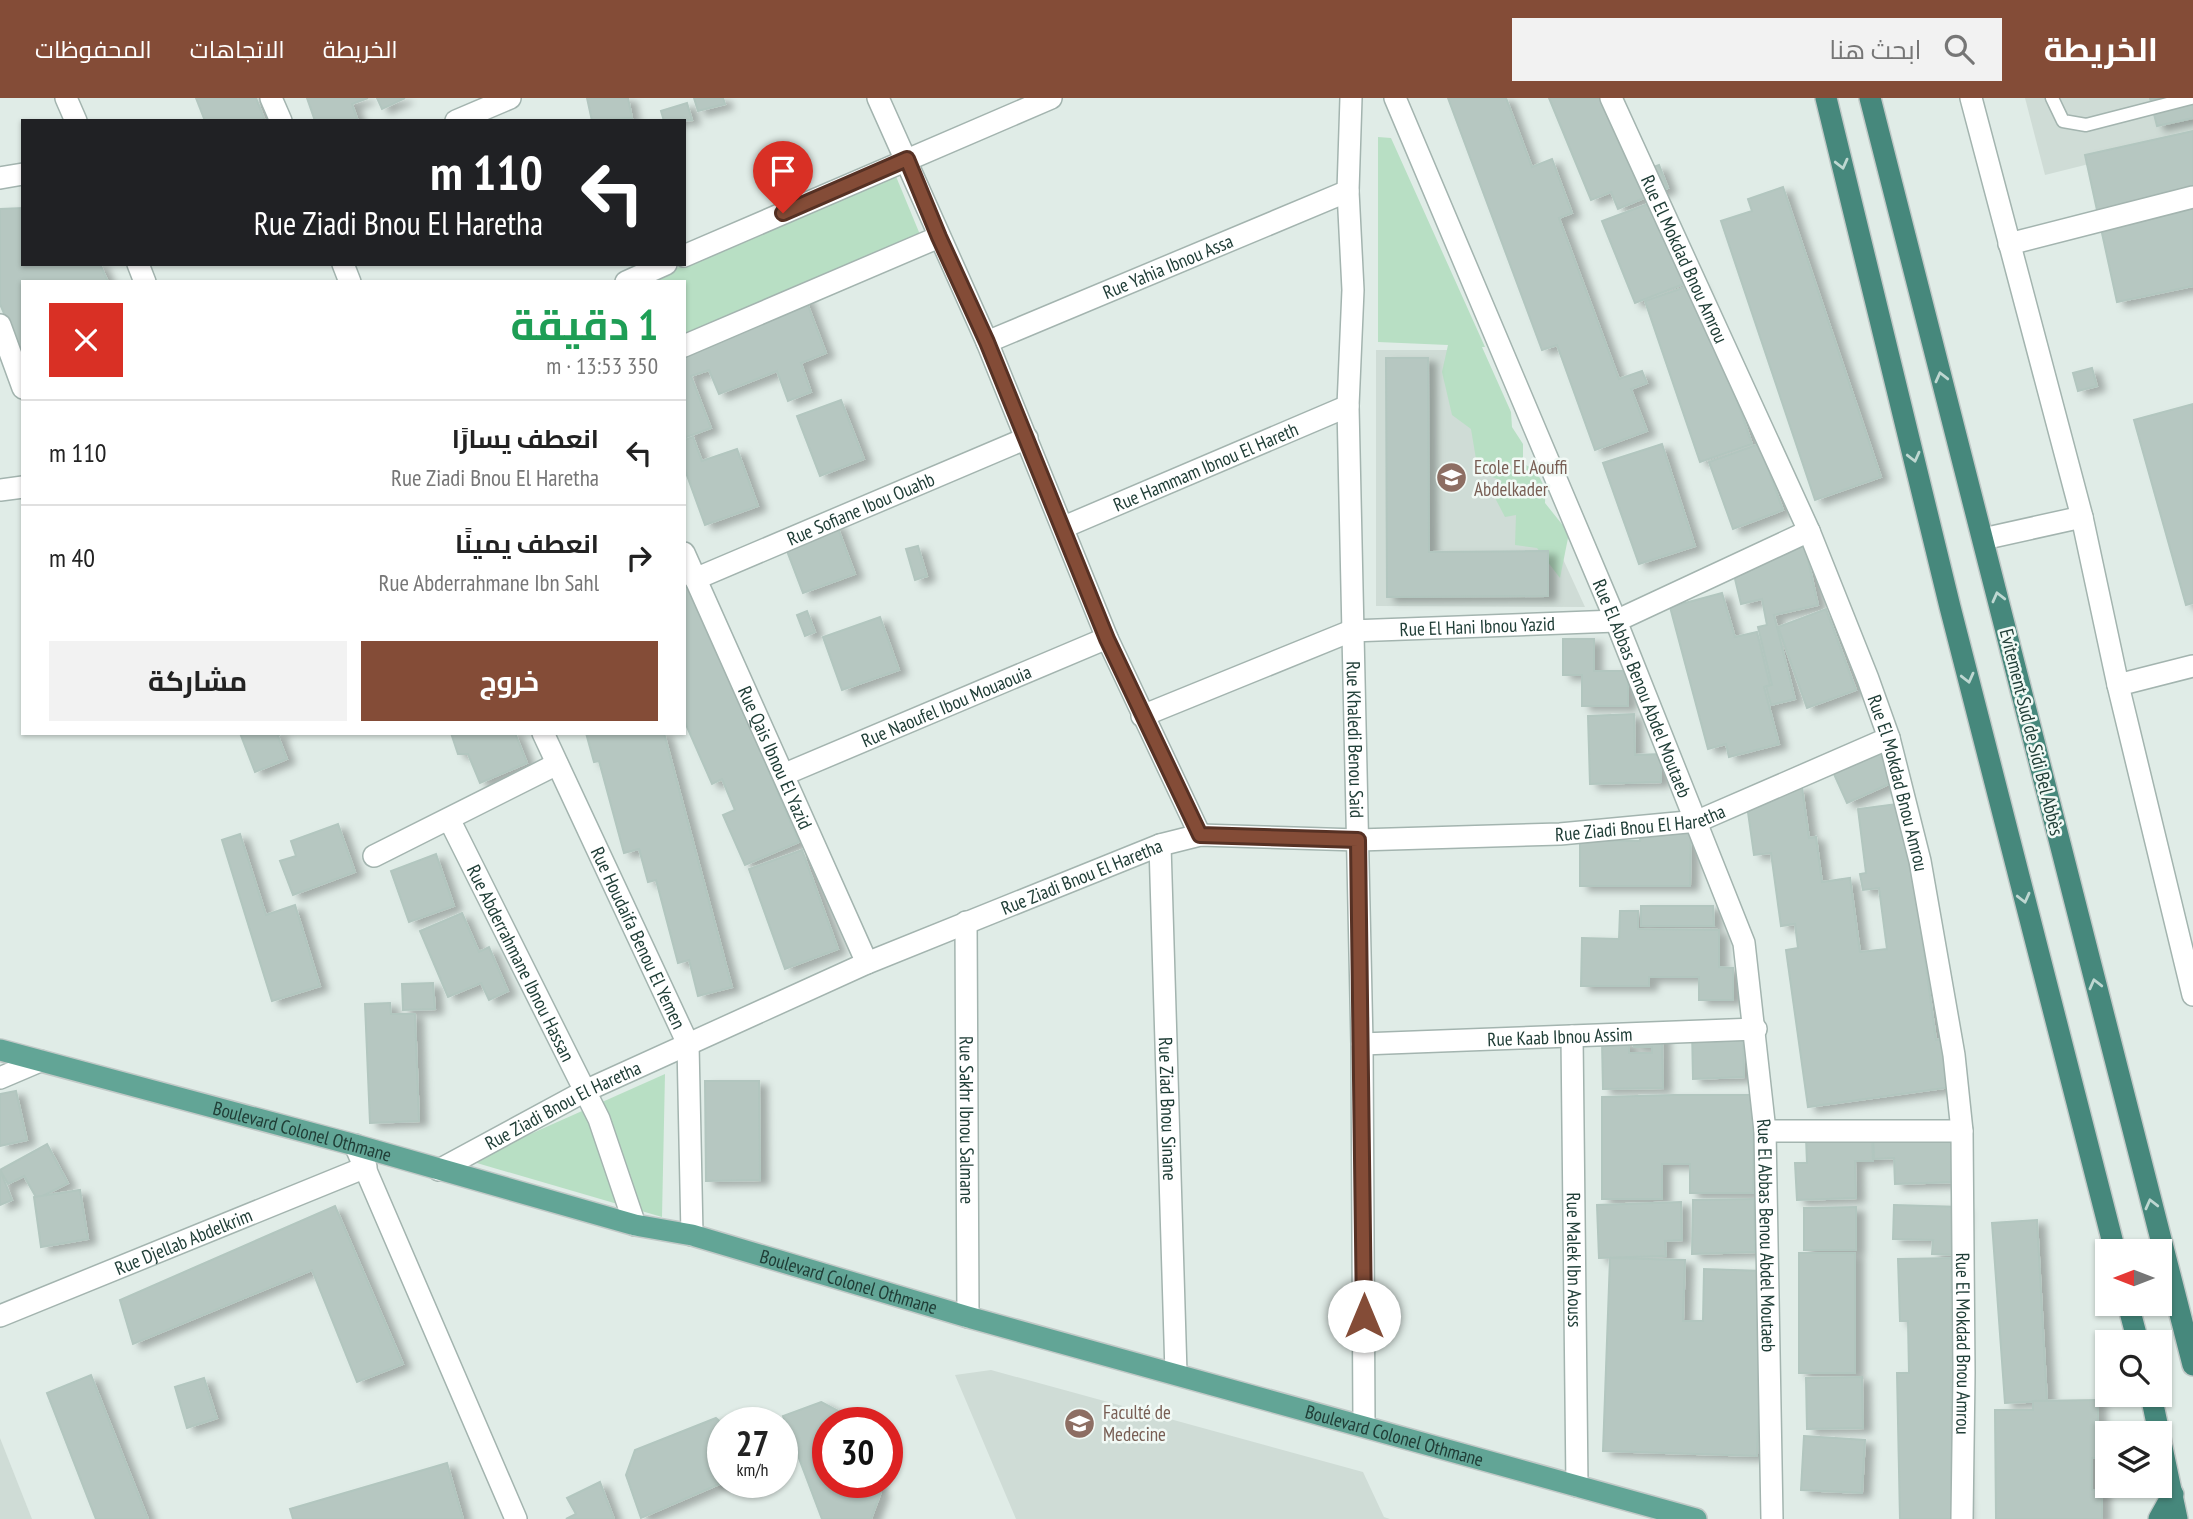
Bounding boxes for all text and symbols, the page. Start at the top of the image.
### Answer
search box [1512,18,2002,81]
text: الخريطة [2044,27,2158,70]
icon: search [1940,30,1978,68]
text: ابحث هنا [1829,33,1922,66]
text: المحفوظات [35,34,152,65]
text: الاتجاهات [190,34,285,65]
text: الخريطة [323,34,398,65]
text: 110 m [430,140,543,204]
pin [753,141,813,213]
icon: left [567,147,658,238]
icon: arrive [764,152,802,190]
one-way arrow [1834,158,1848,170]
street label: Rue El Mokdad Bnou Amrou [1636,171,1733,347]
text: Rue Ziadi Bnou El Haretha [254,202,543,244]
street label: Rue Yahia Ibnou Assa [1099,229,1236,304]
text: 1 دقيقة [511,297,658,352]
button: close [49,303,123,377]
text: 350 m · 13:53 [546,351,658,380]
one-way arrow [1935,371,1949,383]
street label: Rue Hammam Ibnou El Hareth [1110,417,1302,517]
text: انعطف يسارًا [452,422,599,455]
icon: left [620,434,658,472]
text: 110 m [49,436,107,469]
one-way arrow [1906,450,1920,462]
place label: Ecole El Aouffi Abdelkader [1474,455,1568,501]
school or university icon: Ecole El Aouffi Abdelkader [1434,461,1468,495]
text: Rue Ziadi Bnou El Haretha [391,463,599,492]
street label: Rue Sofiane Ibou Ouahb [783,467,938,551]
text: انعطف يمينًا [455,527,599,560]
icon: right [620,539,658,577]
text: 40 m [49,541,95,574]
text: Rue Abderrahmane Ibn Sahl [378,568,599,597]
street label: Rue El Abbas Benou Abdel Moutaeb [1588,575,1697,801]
one-way arrow [1992,591,2006,603]
street label: Rue El Hani Ibnou Yazid [1399,611,1555,641]
street label: Evitement Sud de Sidi Bel Abbès [1995,626,2069,838]
button: مشاركة [49,641,347,721]
button: خروج [361,641,658,721]
street label: Rue Naoufel Ibou Mouaouia [858,659,1035,752]
street label: Rue Khaledi Benou Said [1342,661,1369,818]
one-way arrow [1960,671,1974,683]
street label: Rue Qais Ibnou El Yazid [733,682,818,833]
street label: Rue El Mokdad Bnou Amrou [1863,691,1934,873]
street label: Rue Ziadi Bnou El Haretha [1555,799,1729,846]
street label: Rue Ziadi Bnou El Haretha [997,833,1166,920]
street label: Rue Houdaifa Benou El Yemen [586,843,691,1033]
street label: Rue Abderrahmane Ibnou Hassan [462,861,580,1065]
one-way arrow [2016,892,2030,904]
one-way arrow [2089,978,2103,990]
street label: Rue Kaab Ibnou Assim [1487,1022,1633,1051]
street label: Rue Sakhr Ibnou Salmane [955,1036,979,1204]
street label: Rue Ziad Bnou Sinane [1154,1037,1182,1181]
street label: Rue Ziadi Bnou El Haretha [481,1055,645,1155]
street label: Boulevard Colonel Othmane [210,1096,394,1167]
street label: Rue El Abbas Benou Abdel Moutaeb [1752,1118,1781,1352]
street label: Rue Malek Ibn Aouss [1562,1192,1587,1328]
one-way arrow [2145,1199,2159,1211]
street label: Rue Djellab Abdelkrim [111,1203,256,1280]
north arrow [2095,1239,2172,1316]
map controls [2095,1239,2172,1498]
street label: Boulevard Colonel Othmane [757,1244,940,1319]
street label: Rue El Mokdad Bnou Amrou [1951,1253,1976,1435]
position arrow [1327,1279,1401,1353]
button: search [2095,1330,2172,1407]
street label: Boulevard Colonel Othmane [1303,1399,1486,1471]
place label: Faculté de Medecine [1103,1400,1171,1446]
school or university icon: Faculté de Medecine [1063,1406,1097,1440]
speed limit sign: 30 [812,1407,903,1498]
text: 27 [736,1420,769,1466]
button: layers [2095,1421,2172,1498]
text: km/h [737,1458,768,1481]

